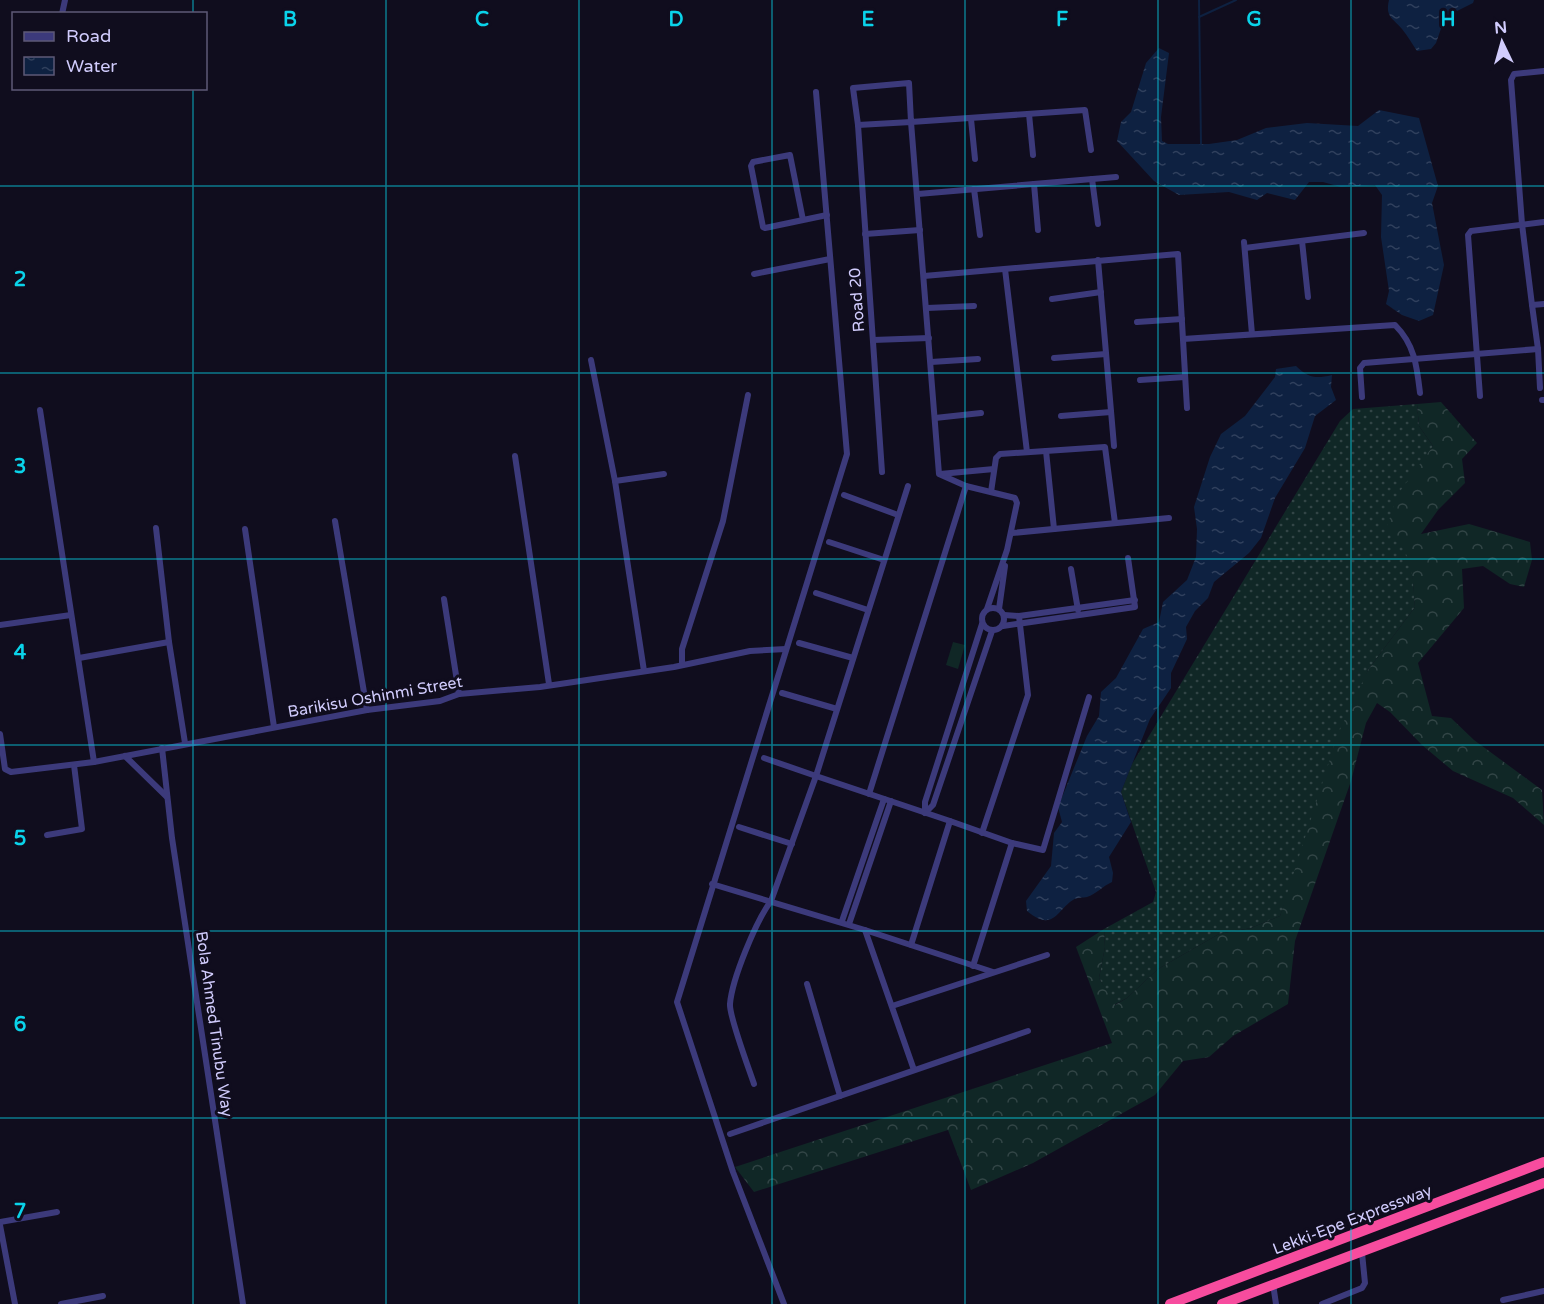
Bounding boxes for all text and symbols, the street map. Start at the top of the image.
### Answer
text: B [283,8,297,32]
text: C [475,8,489,32]
text: D [668,8,684,32]
text: E [862,8,875,32]
text: F [1056,8,1068,32]
text: G [1246,8,1262,32]
text: H [1440,8,1456,32]
legend [12,12,207,90]
north arrow [1472,12,1532,72]
text: N [1494,18,1508,39]
text: Road [66,25,111,47]
text: Water [66,55,117,77]
street label: Road 20 [845,267,869,333]
text: 2 [14,268,26,292]
text: 3 [14,455,26,479]
text: 4 [14,641,27,665]
street label: Barikisu Oshinmi Street [286,672,464,722]
text: 5 [14,827,26,851]
street label: Bola Ahmed Tinubu Way [191,930,237,1119]
text: 6 [14,1013,26,1037]
street label: Lekki-Epe Expressway [1270,1180,1435,1260]
text: 7 [14,1200,26,1224]

